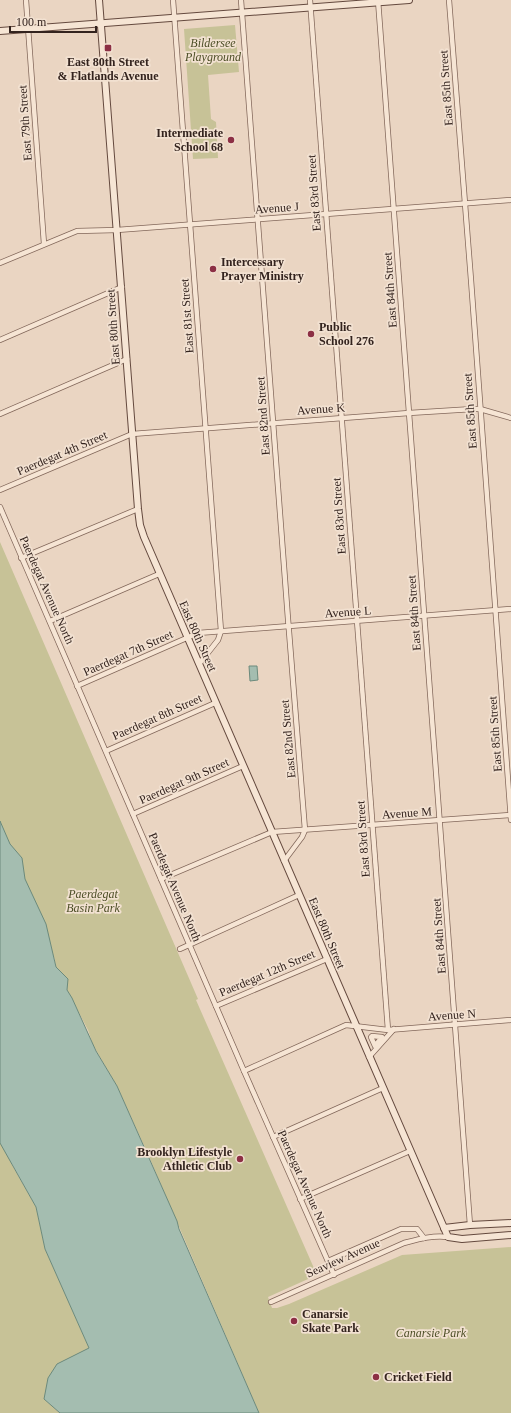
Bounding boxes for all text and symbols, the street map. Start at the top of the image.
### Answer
scale bar [10,8,96,34]
text: 100 m [16,15,47,29]
park label: Bildersee Playground [184,36,242,64]
marker: East 80th Street & Flatlands Avenue [103,43,113,53]
street label: East 85th Street [436,49,456,126]
place label: East 80th Street & Flatlands Avenue [57,55,159,83]
street label: East 79th Street [15,84,35,161]
place label: Intermediate School 68 [156,126,224,154]
marker: Intermediate School 68 [226,135,236,145]
street label: East 83rd Street [304,154,324,232]
street label: Avenue J [255,199,300,217]
street label: East 84th Street [380,251,400,328]
place label: Intercessary Prayer Ministry [221,255,304,283]
marker: Intercessary Prayer Ministry [208,264,218,274]
street label: East 81st Street [177,278,197,354]
street label: East 80th Street [103,288,123,365]
place label: Public School 276 [319,320,374,348]
marker: Public School 276 [306,329,316,339]
street label: East 85th Street [460,372,480,449]
street label: East 82nd Street [253,376,273,456]
street label: Avenue K [297,400,346,418]
street label: Paerdegat 4th Street [15,427,110,478]
street label: East 83rd Street [329,477,349,555]
street label: Paerdegat Avenue North [17,534,77,646]
street label: East 84th Street [404,574,424,651]
street label: East 80th Street [176,598,220,674]
street label: Avenue L [324,603,372,621]
street label: Paerdegat 7th Street [81,627,176,679]
street label: Paerdegat 8th Street [110,691,205,743]
street label: East 85th Street [485,695,505,772]
street label: East 82nd Street [278,699,298,779]
street label: Paerdegat 9th Street [137,755,232,807]
street label: East 83rd Street [353,800,373,878]
street label: Avenue M [382,804,433,822]
street label: Paerdegat Avenue North [146,830,204,944]
park label: Paerdegat Basin Park [66,887,120,915]
street label: East 80th Street [306,895,349,971]
street label: East 84th Street [429,897,449,974]
street label: Paerdegat 12th Street [217,946,318,999]
street label: Avenue N [428,1006,477,1024]
street label: Paerdegat Avenue North [275,1128,335,1240]
place label: Brooklyn Lifestyle Athletic Club [137,1145,233,1173]
marker: Brooklyn Lifestyle Athletic Club [235,1154,245,1164]
street label: Seaview Avenue [304,1235,382,1281]
place label: Canarsie Skate Park [302,1307,359,1335]
marker: Canarsie Skate Park [289,1316,299,1326]
park label: Canarsie Park [396,1326,467,1340]
place label: Cricket Field [384,1370,452,1384]
marker: Cricket Field [371,1372,381,1382]

